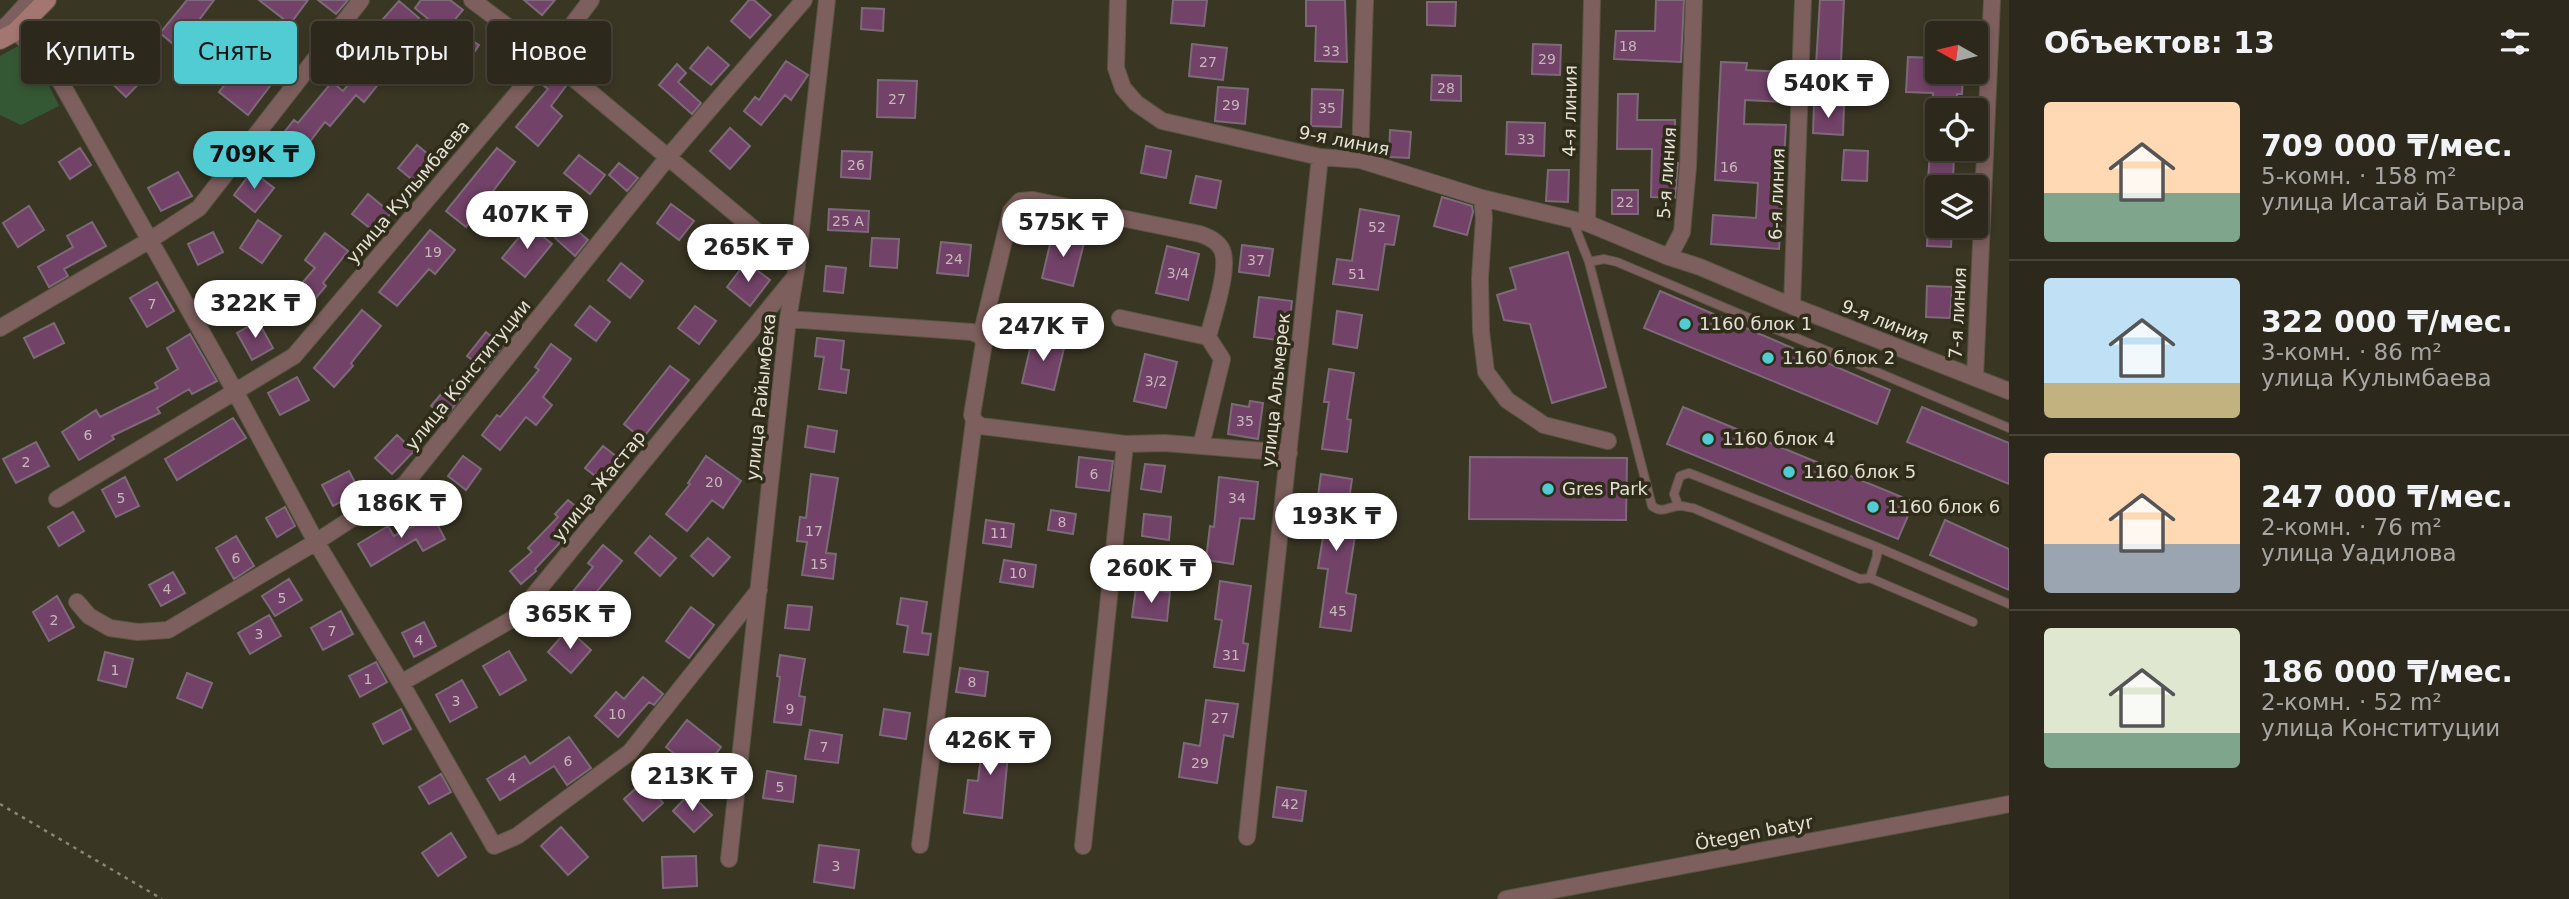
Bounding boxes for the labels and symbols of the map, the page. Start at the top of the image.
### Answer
north arrow [1925,21,1988,84]
house number: 18 [1619,38,1637,54]
house number: 33 [1322,43,1340,59]
house number: 29 [1538,51,1556,67]
house number: 27 [1199,54,1217,70]
pin: 540K ₸ [1771,60,1885,120]
street label: 4-я линия [1558,65,1581,157]
house number: 28 [1437,80,1455,96]
house number: 27 [888,91,906,107]
house number: 29 [1222,97,1240,113]
house number: 35 [1318,100,1336,116]
street label: улица Кулымбаева [342,116,474,268]
street label: 9-я линия [1297,121,1391,160]
street label: 5-я линия [1653,126,1680,220]
house number: 33 [1517,131,1535,147]
pin: 709K ₸ [197,132,311,191]
street label: 6-я линия [1764,148,1789,240]
house number: 26 [847,157,865,173]
house number: 16 [1720,159,1738,175]
pin: 407K ₸ [470,191,584,251]
house number: 22 [1616,194,1634,210]
pin: 575K ₸ [1006,200,1120,259]
house number: 25 А [832,213,864,229]
house number: 52 [1368,219,1386,235]
pin: 265K ₸ [691,224,805,284]
house number: 19 [424,244,442,260]
house number: 24 [945,251,963,267]
house number: 37 [1247,252,1265,268]
house number: 3/4 [1167,265,1189,281]
house number: 51 [1348,266,1366,282]
street label: 7-я линия [1945,266,1970,359]
pin: 322K ₸ [198,280,312,340]
street label: улица Конституции [401,295,535,454]
street label: 9-я линия [1838,295,1932,348]
house number: 7 [148,296,156,312]
pin: 247K ₸ [986,304,1100,363]
street label: улица Альмерек [1257,311,1294,468]
street label: улица Райымбека [741,312,780,482]
place label: 1160 блок 1 [1699,313,1812,334]
marker: 1160 блок 1 [1677,316,1693,332]
place label: 1160 блок 2 [1782,347,1895,368]
marker: 1160 блок 2 [1760,350,1776,366]
house number: 3/2 [1145,373,1167,389]
house number: 35 [1236,413,1254,429]
street label: улица Жастар [548,426,650,545]
house number: 6 [84,427,93,443]
place label: 1160 блок 4 [1722,428,1835,449]
marker: 1160 блок 4 [1700,431,1716,447]
house number: 2 [22,454,30,470]
place label: 1160 блок 5 [1803,461,1916,482]
marker: 1160 блок 5 [1781,464,1797,480]
house number: 6 [1090,466,1099,482]
house number: 20 [705,474,723,490]
place label: Gres Park [1562,478,1649,499]
pin: 186K ₸ [344,480,458,540]
marker: Gres Park [1540,481,1556,497]
house number: 5 [117,490,125,506]
house number: 34 [1228,490,1246,506]
pin: 193K ₸ [1279,494,1393,553]
place label: 1160 блок 6 [1887,496,2000,517]
marker: 1160 блок 6 [1865,499,1881,515]
house number: 8 [1058,514,1066,530]
house number: 17 [805,523,823,539]
house number: 11 [990,525,1008,541]
pin: 260K ₸ [1094,546,1208,605]
house number: 6 [232,550,241,566]
house number: 15 [810,556,828,572]
house number: 10 [1009,565,1027,581]
house number: 4 [163,581,172,597]
house number: 5 [278,590,286,606]
pin: 365K ₸ [513,592,627,651]
house number: 45 [1329,603,1347,619]
house number: 2 [50,612,58,628]
house number: 7 [328,623,336,639]
house number: 3 [255,626,263,642]
house number: 4 [415,632,424,648]
house number: 31 [1222,647,1240,663]
house number: 1 [111,662,119,678]
house number: 1 [364,671,372,687]
house number: 8 [968,674,976,690]
house number: 3 [452,693,460,709]
house number: 9 [786,701,794,717]
house number: 10 [608,706,626,722]
house number: 27 [1211,710,1229,726]
pin: 426K ₸ [933,718,1047,777]
house number: 7 [820,739,828,755]
house number: 6 [564,753,573,769]
pin: 213K ₸ [635,754,749,813]
house number: 29 [1191,755,1209,771]
house number: 4 [508,770,517,786]
house number: 5 [776,779,784,795]
house number: 42 [1281,796,1299,812]
street label: Ötegen batyr [1693,811,1815,854]
house number: 3 [832,858,840,874]

